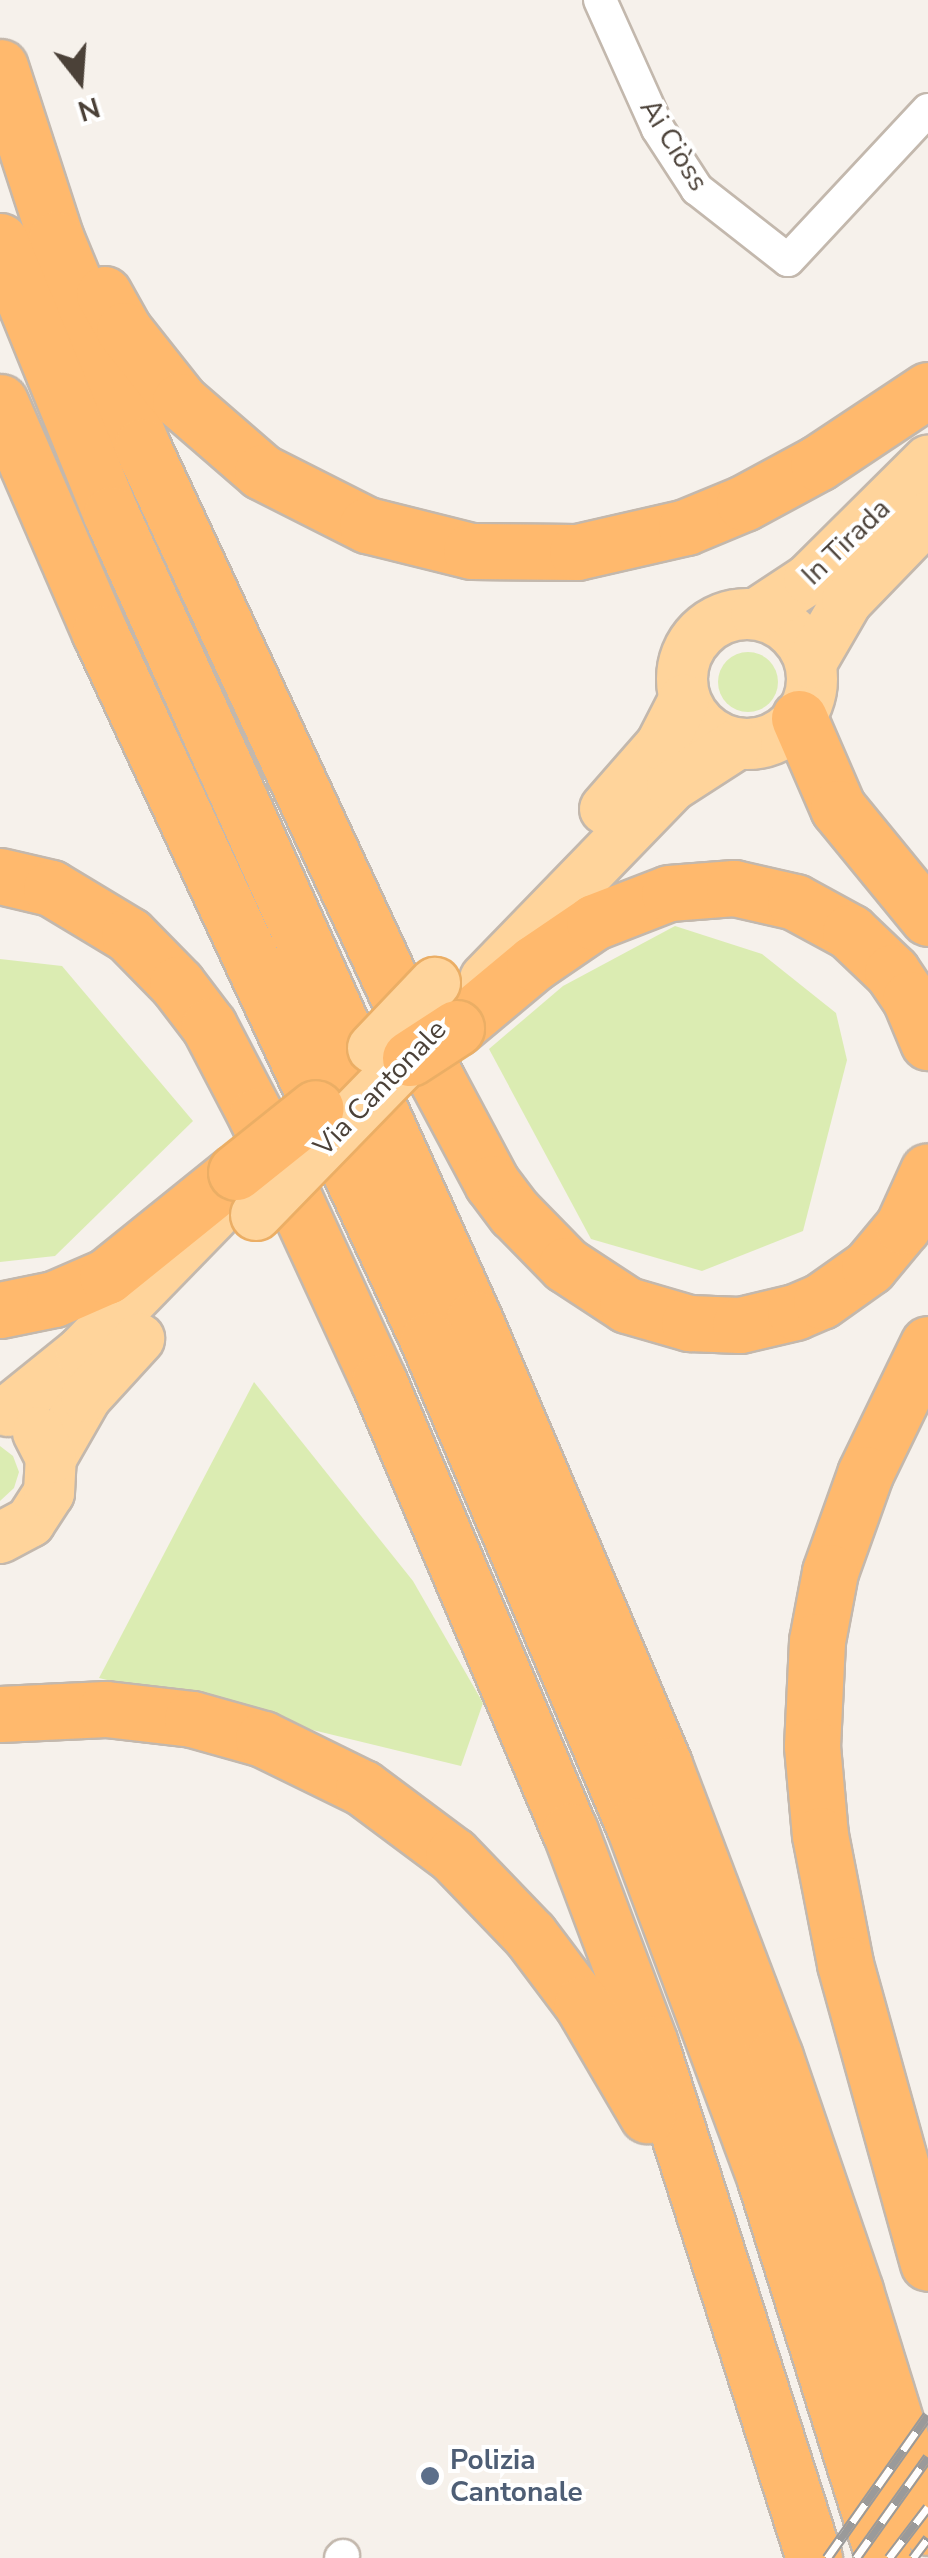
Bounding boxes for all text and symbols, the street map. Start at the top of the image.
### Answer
north arrow [30,30,130,130]
text: N [73,87,104,130]
street label: Ai Ciòss [633,93,715,197]
street label: In Tirada [795,492,897,592]
street label: Via Cantonale [307,1013,453,1163]
place label: Polizia Cantonale [450,2443,583,2509]
marker: Polizia Cantonale [419,2465,441,2487]

